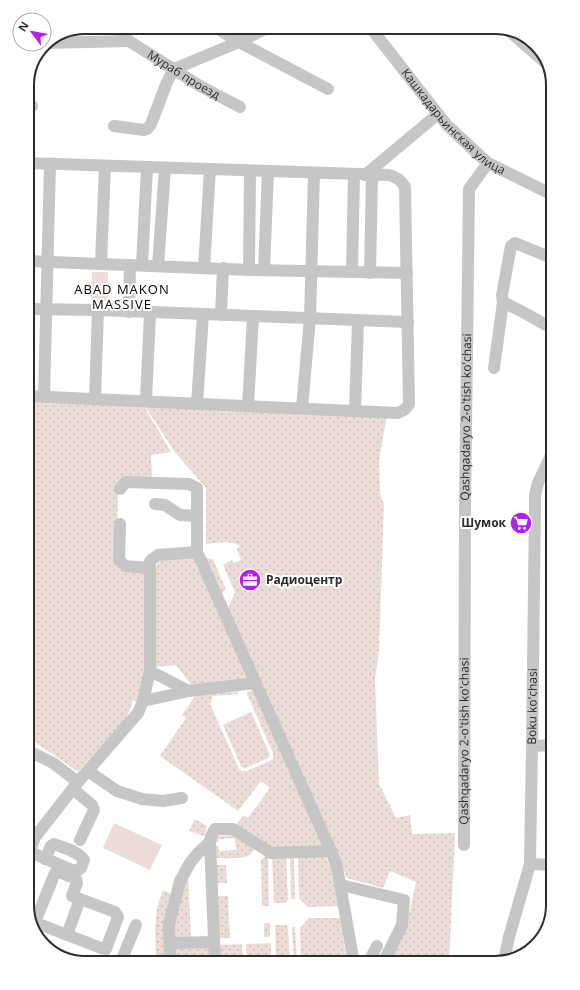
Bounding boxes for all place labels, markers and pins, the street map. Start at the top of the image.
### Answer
supermarket icon: Шумок [508,510,534,536]
place label: Шумок [461,514,507,531]
office icon: Радиоцентр [237,567,263,593]
place label: Радиоцентр [266,571,343,588]

